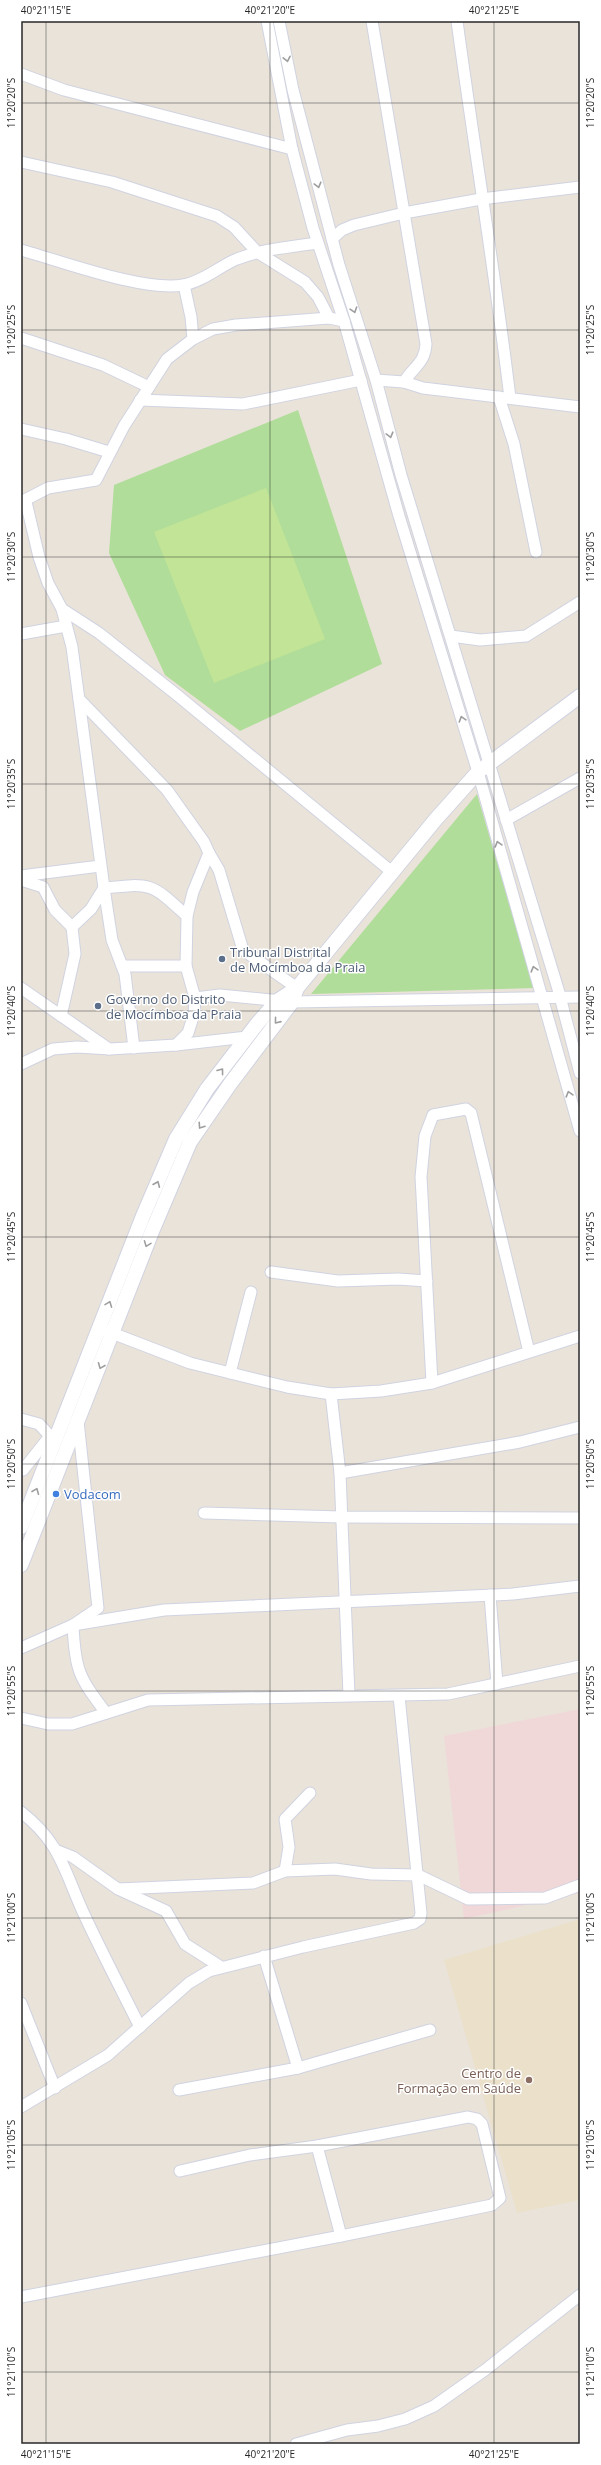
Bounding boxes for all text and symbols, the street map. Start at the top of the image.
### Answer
text: 40°21'15"E [21,3,71,17]
text: 40°21'20"E [245,3,295,17]
text: 40°21'25"E [469,3,519,17]
one-way arrow [282,56,290,62]
text: 11°20'20"S [4,78,18,128]
text: 11°20'20"S [583,78,597,128]
one-way arrow [314,182,322,188]
text: 11°20'25"S [4,305,18,355]
text: 11°20'25"S [583,305,597,355]
one-way arrow [349,307,358,314]
one-way arrow [385,431,394,438]
text: 11°20'30"S [4,532,18,582]
text: 11°20'30"S [583,532,597,582]
one-way arrow [458,716,467,723]
text: 11°20'35"S [4,759,18,809]
text: 11°20'35"S [583,759,597,809]
one-way arrow [494,840,503,847]
place label: Tribunal Distrital de Mocímboa da Praia [230,943,365,976]
marker: Tribunal Distrital de Mocímboa da Praia [217,954,227,964]
one-way arrow [530,966,539,973]
text: 11°20'40"S [4,986,18,1036]
text: 11°20'40"S [583,986,597,1036]
place label: Governo do Distrito de Mocímboa da Praia [106,990,241,1023]
marker: Governo do Distrito de Mocímboa da Praia [93,1001,103,1011]
one-way arrow [275,1016,282,1023]
one-way arrow [216,1069,223,1076]
one-way arrow [565,1091,574,1098]
one-way arrow [198,1122,206,1129]
one-way arrow [152,1180,160,1187]
text: 11°20'45"S [4,1212,18,1262]
text: 11°20'45"S [583,1212,597,1262]
one-way arrow [144,1241,152,1248]
one-way arrow [104,1301,112,1308]
one-way arrow [97,1362,105,1369]
text: 11°20'50"S [4,1439,18,1489]
text: 11°20'50"S [583,1439,597,1489]
place label: Vodacom [64,1485,121,1503]
one-way arrow [31,1487,39,1494]
marker: Vodacom [51,1489,61,1499]
text: 11°20'55"S [4,1666,18,1716]
text: 11°20'55"S [583,1666,597,1716]
text: 11°21'00"S [4,1893,18,1943]
text: 11°21'00"S [583,1893,597,1943]
place label: Centro de Formação em Saúde [397,2064,521,2097]
marker: Centro de Formação em Saúde [524,2075,534,2085]
text: 11°21'05"S [4,2120,18,2170]
text: 11°21'05"S [583,2120,597,2170]
text: 11°21'10"S [4,2347,18,2397]
text: 11°21'10"S [583,2347,597,2397]
text: 40°21'15"E [21,2447,71,2461]
text: 40°21'20"E [245,2447,295,2461]
text: 40°21'25"E [469,2447,519,2461]

